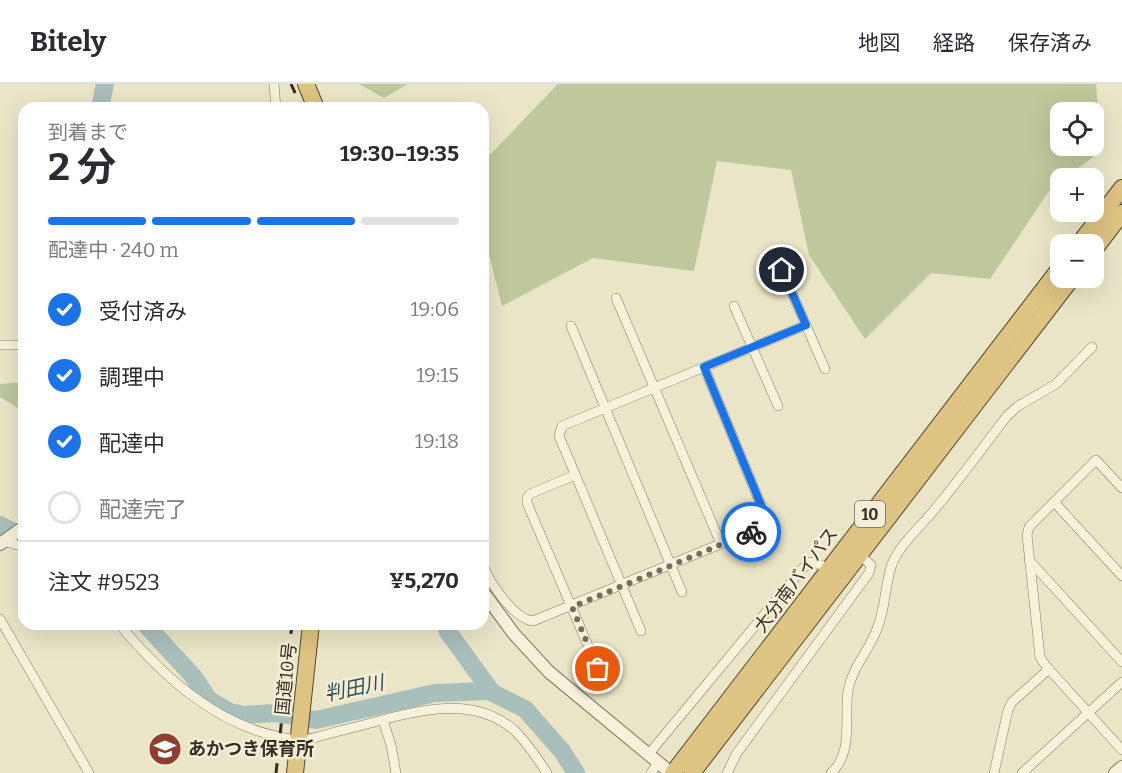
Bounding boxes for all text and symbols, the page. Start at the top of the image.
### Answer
text: Bitely [30,25,106,58]
text: 地図 [858,30,900,56]
text: 経路 [933,30,975,56]
text: 保存済み [1008,30,1092,56]
map controls [1050,102,1104,288]
button: locate [1050,102,1104,156]
text: 到着まで [48,120,128,144]
text: 19:30–19:35 [340,140,459,167]
text: 2 分 [48,144,116,190]
button: + [1050,168,1104,222]
button: − [1050,234,1104,288]
text: 配達中 · 240 m [48,238,179,262]
pin [756,244,807,295]
icon: home [765,253,798,286]
icon: check [48,293,81,326]
text: 19:06 [410,297,459,321]
text: 受付済み [99,298,187,325]
icon: check [48,359,81,392]
text: 19:15 [416,363,459,387]
text: 調理中 [99,364,165,391]
icon: check [48,425,81,458]
text: 19:18 [415,429,459,453]
text: 配達中 [99,430,165,457]
text: 配達完了 [99,496,187,523]
road number: 10 [855,501,885,527]
courier [721,502,781,562]
icon: bike [735,516,768,549]
street label: 大分南バイパス [749,523,843,637]
text: ¥5,270 [389,567,459,594]
text: 注文 #9523 [48,569,160,596]
street label: 国道10号 [271,642,301,716]
pin [572,643,623,694]
icon: bag [581,652,614,685]
water label: 判田川 [322,670,388,706]
school or university icon: あかつき保育所 [147,731,183,767]
place label: あかつき保育所 [188,738,314,760]

